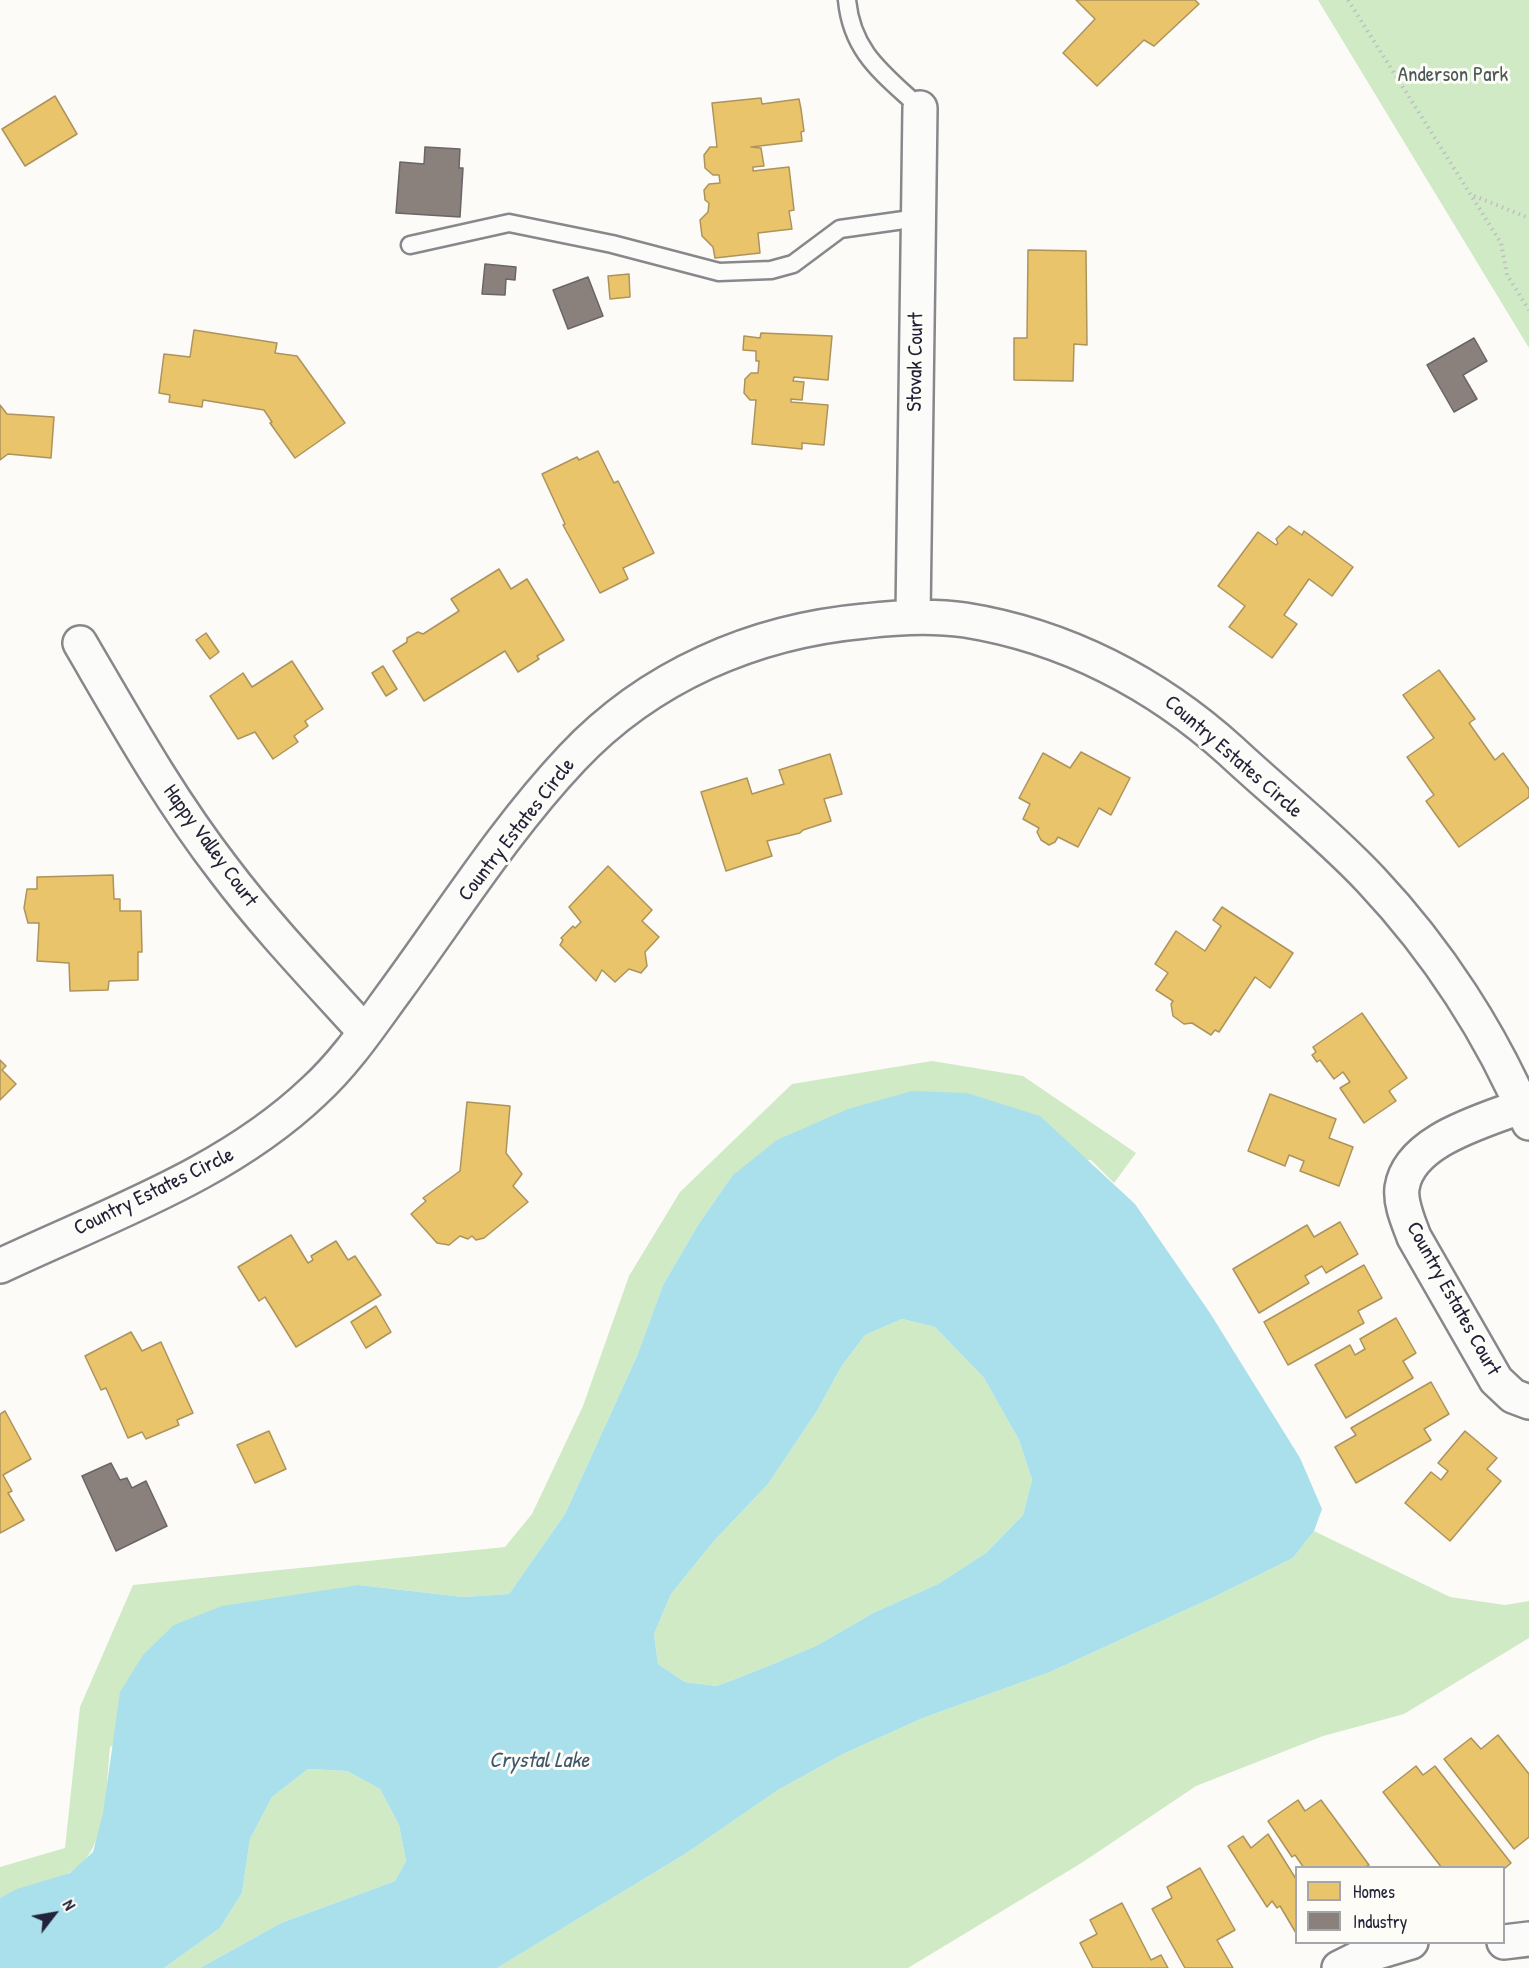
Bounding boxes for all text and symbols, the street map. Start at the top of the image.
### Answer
park label: Anderson Park [1398,62,1508,88]
street label: Stovak Court [903,312,929,412]
street label: Country Estates Circle [1159,690,1307,824]
street label: Country Estates Circle [453,753,581,907]
street label: Happy Valley Court [157,780,263,912]
street label: Country Estates Circle [70,1142,238,1242]
street label: Country Estates Court [1400,1218,1506,1380]
water label: Crystal Lake [489,1748,589,1774]
legend [1295,1866,1505,1944]
text: Homes [1353,1879,1395,1904]
north arrow [24,1884,84,1944]
text: N [58,1895,81,1914]
text: Industry [1353,1909,1407,1934]

